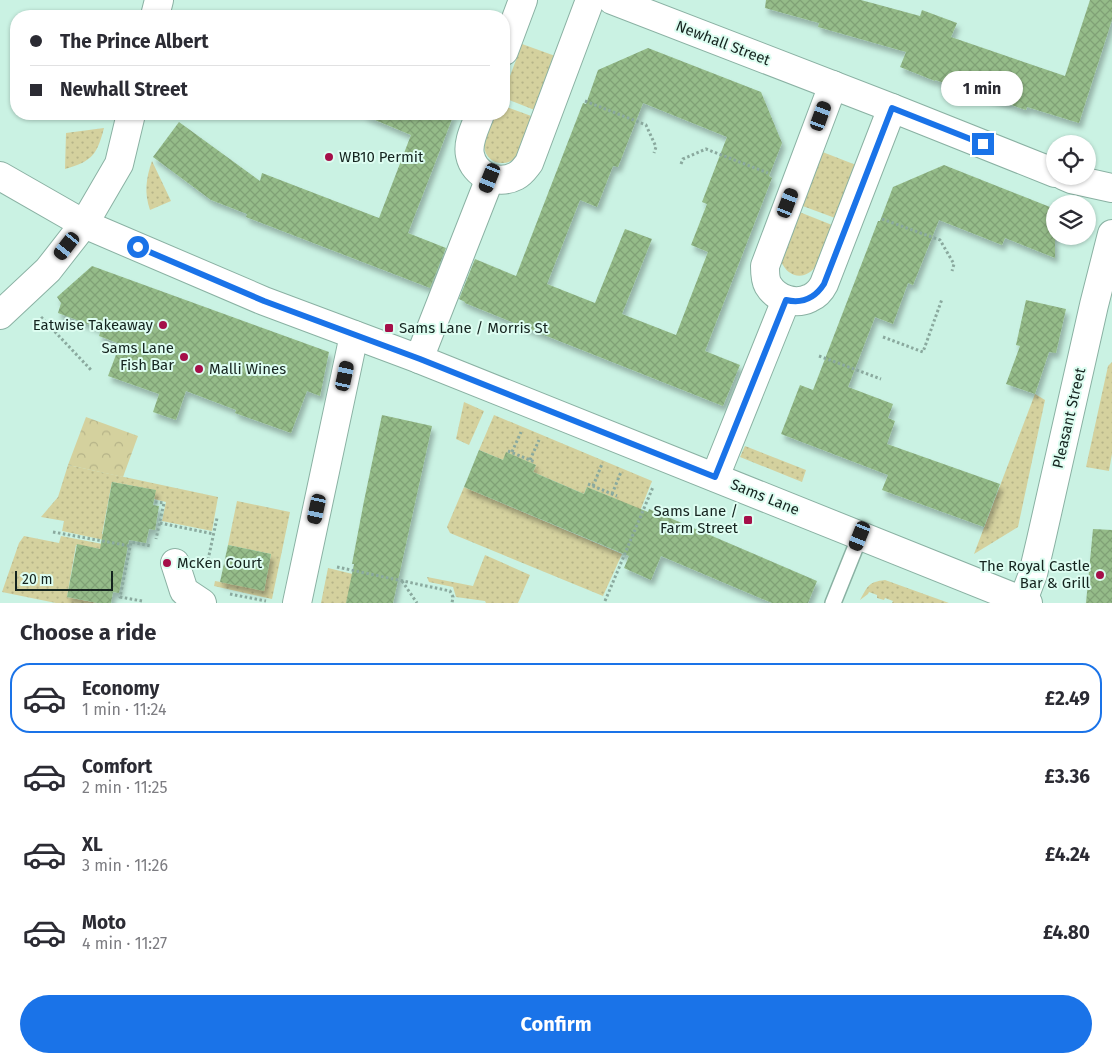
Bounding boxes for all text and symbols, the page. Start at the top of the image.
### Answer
street label: Newhall Street [673,17,773,69]
text: The Prince Albert [60,30,209,53]
callout: 1 min [942,72,1024,106]
text: Newhall Street [60,78,188,101]
text: 1 min [963,79,1001,98]
car [808,99,833,133]
route end [972,133,994,155]
map controls [1046,135,1096,245]
button: locate [1046,135,1096,185]
place label: WB10 Permit [339,148,424,166]
marker: WB10 Permit [323,151,335,163]
car [477,161,502,195]
car [775,186,800,220]
button: layers [1046,195,1096,245]
car [51,230,82,262]
route start [127,236,149,258]
place label: Eatwise Takeaway [33,316,154,334]
marker: Eatwise Takeaway [157,319,169,331]
place label: Sams Lane / Morris St [399,319,549,337]
marker: Sams Lane / Morris St [383,322,395,334]
place label: Sams Lane Fish Bar [101,339,174,374]
marker: Sams Lane Fish Bar [178,351,190,363]
place label: Malli Wines [209,360,286,378]
car [334,360,355,392]
marker: Malli Wines [193,363,205,375]
street label: Pleasant Street [1049,365,1089,470]
street label: Sams Lane [728,475,802,519]
car [306,493,327,525]
place label: Sams Lane / Farm Street [654,502,739,537]
marker: Sams Lane / Farm Street [742,514,754,526]
car [847,519,872,553]
place label: McKen Court [177,554,263,572]
marker: McKen Court [161,557,173,569]
place label: The Royal Castle Bar & Grill [979,557,1091,592]
scale bar [15,568,112,591]
marker: The Royal Castle Bar & Grill [1094,569,1106,581]
text: 20 m [22,571,52,588]
text: Choose a ride [20,619,156,646]
icon: car [22,676,67,721]
text: Economy [82,677,159,700]
text: £2.49 [1045,687,1090,710]
text: 1 min · 11:24 [82,700,167,719]
icon: car [22,754,67,799]
text: Comfort [82,755,152,778]
text: £3.36 [1044,765,1090,788]
text: 2 min · 11:25 [82,778,168,797]
icon: car [22,832,67,877]
text: XL [82,833,103,856]
text: £4.24 [1045,843,1090,866]
text: 3 min · 11:26 [82,856,168,875]
icon: car [22,910,67,955]
text: Moto [82,911,126,934]
text: £4.80 [1043,921,1090,944]
text: 4 min · 11:27 [82,934,167,953]
button: Confirm [20,995,1092,1053]

